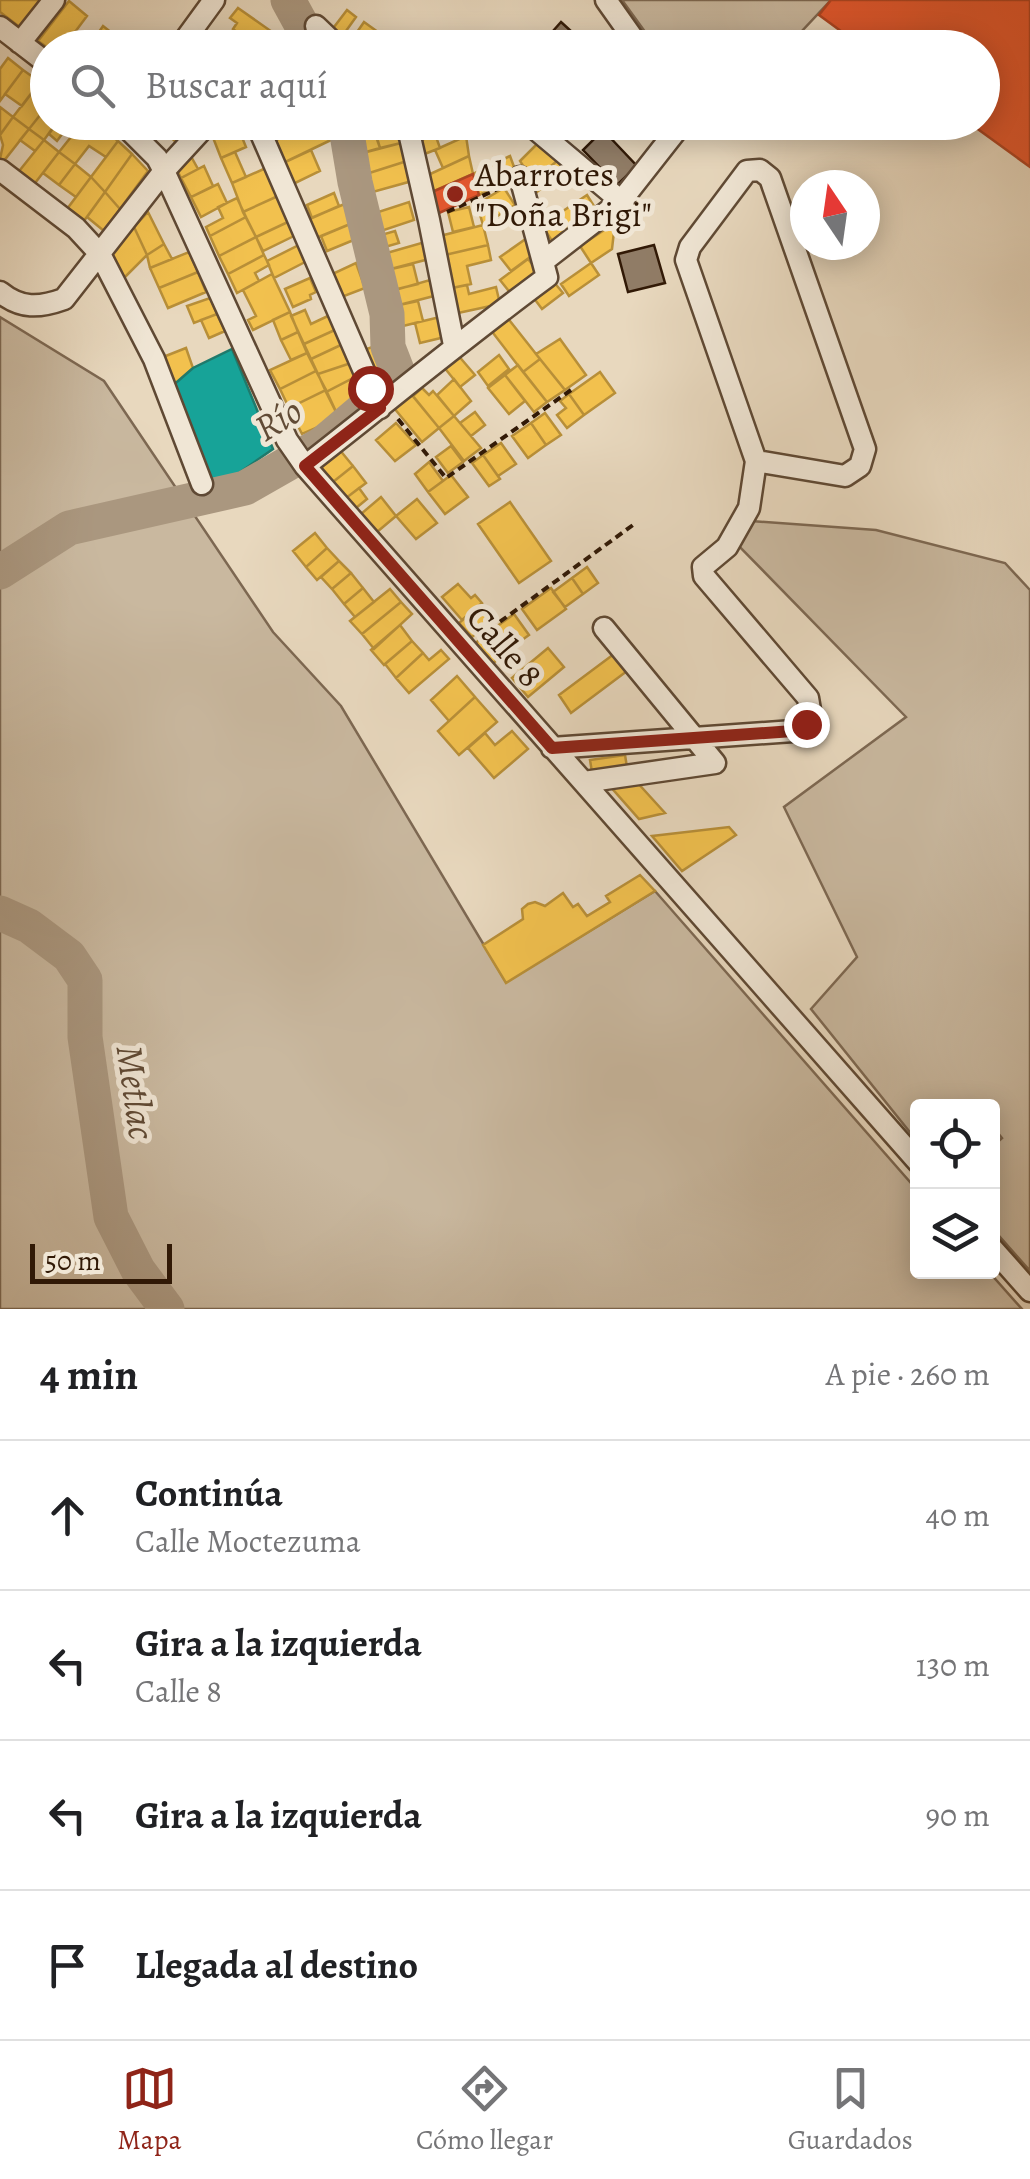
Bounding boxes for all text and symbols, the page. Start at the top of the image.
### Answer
search box [30,30,1000,140]
icon: search [65,58,120,113]
text: Buscar aquí [145,59,328,111]
place label: Abarrotes "Doña Brigi" [474,150,652,238]
north arrow [790,170,880,260]
marker: Abarrotes "Doña Brigi" [444,183,466,205]
route start [348,366,394,412]
water label: Río [244,384,312,454]
street label: Calle 8 [456,594,554,698]
route end [784,702,830,748]
water label: Metlac [104,1041,168,1143]
map controls [910,1099,1000,1279]
button: locate [910,1099,1000,1189]
button: layers [910,1189,1000,1279]
scale bar [30,1239,172,1284]
text: 50 m [45,1242,101,1280]
text: 4 min [40,1346,138,1403]
text: A pie · 260 m [826,1352,990,1396]
text: Continúa [135,1467,283,1519]
icon: ahead [40,1488,95,1543]
text: 40 m [925,1493,990,1537]
text: Calle Moctezuma [135,1519,361,1563]
text: Gira a la izquierda [135,1617,422,1669]
icon: left [40,1638,95,1693]
text: 130 m [916,1643,990,1687]
text: Calle 8 [135,1669,222,1713]
icon: left [40,1788,95,1843]
text: Gira a la izquierda [135,1789,422,1841]
text: 90 m [925,1793,990,1837]
icon: arrive [40,1938,95,1993]
text: Llegada al destino [135,1939,418,1991]
tab: Mapa [117,2061,182,2159]
tab: Cómo llegar [416,2061,553,2159]
tab: Guardados [788,2061,913,2159]

